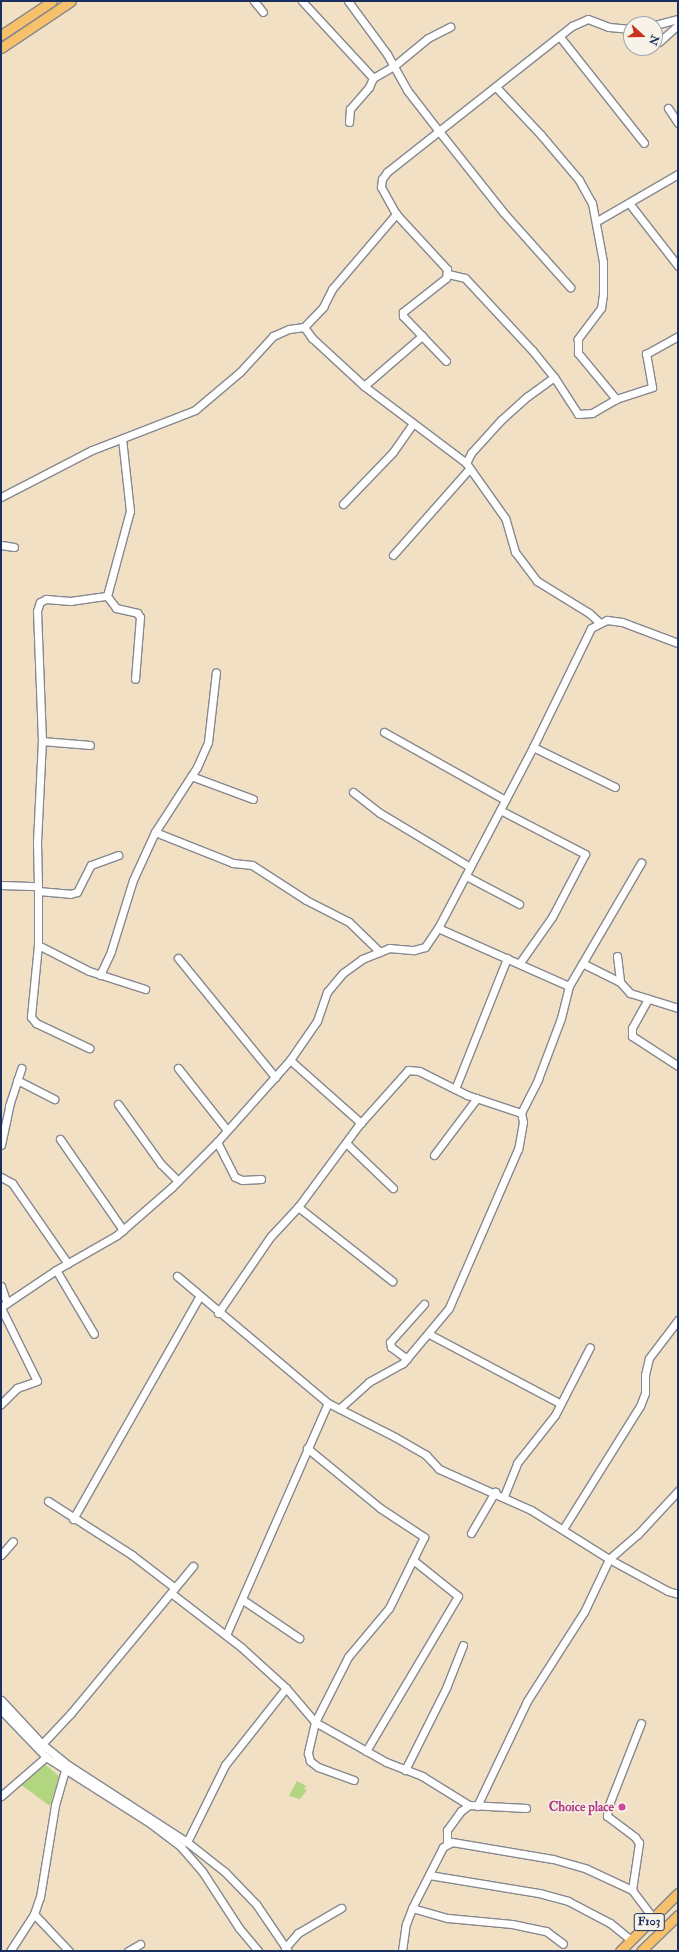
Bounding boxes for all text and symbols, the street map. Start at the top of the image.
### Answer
north arrow [623,16,663,56]
text: N [646,33,662,47]
place label: Choice place [549,1799,614,1815]
marker: Choice place [617,1802,627,1812]
road number: F103 [633,1912,665,1932]

